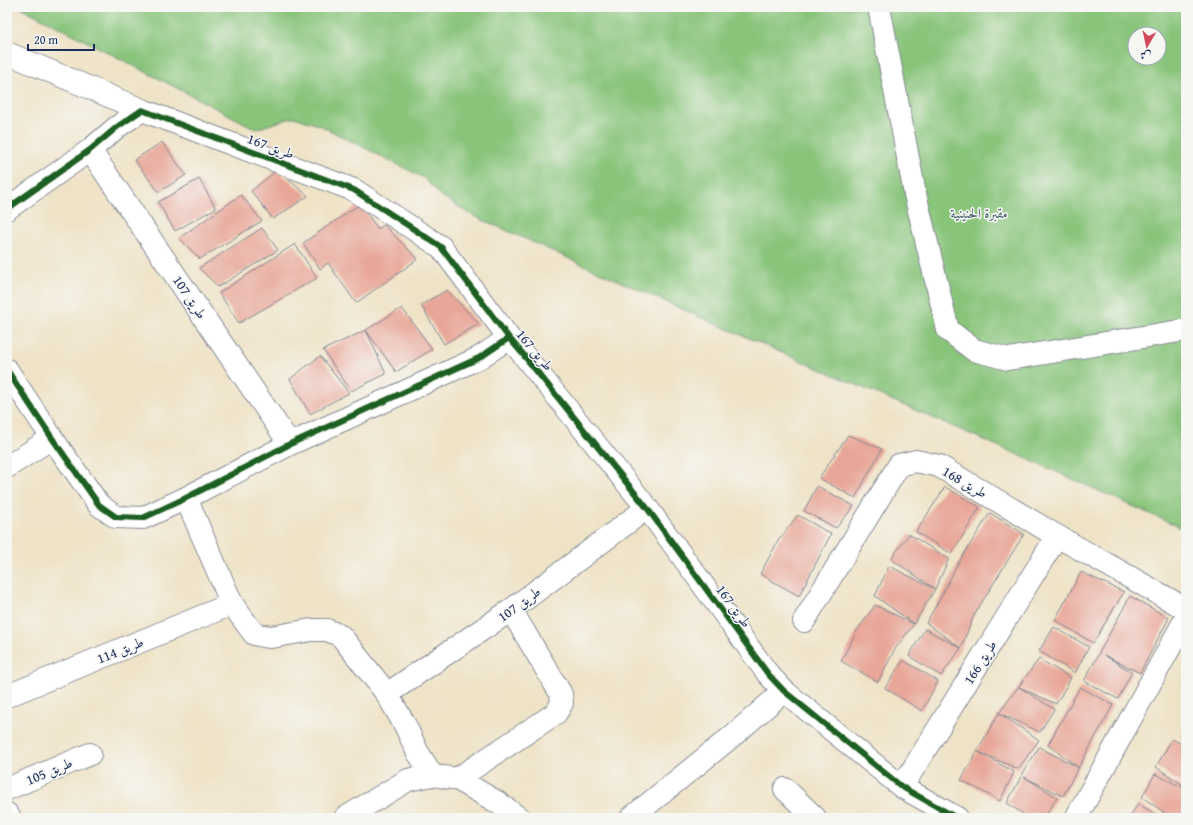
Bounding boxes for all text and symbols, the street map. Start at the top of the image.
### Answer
scale bar [28,26,94,52]
north arrow [1127,26,1167,66]
text: 20 m [34,31,58,48]
text: ش [1139,47,1152,65]
street label: طريق 167 [245,128,297,164]
park label: مقبرة الحنينية [950,203,1008,223]
street label: طريق 107 [168,271,212,323]
street label: طريق 167 [512,325,558,375]
street label: طريق 168 [939,461,991,503]
street label: طريق 167 [712,580,757,632]
street label: طريق 107 [493,581,545,626]
street label: طريق 114 [94,632,146,668]
street label: طريق 166 [959,636,1001,688]
street label: طريق 105 [23,752,75,790]

